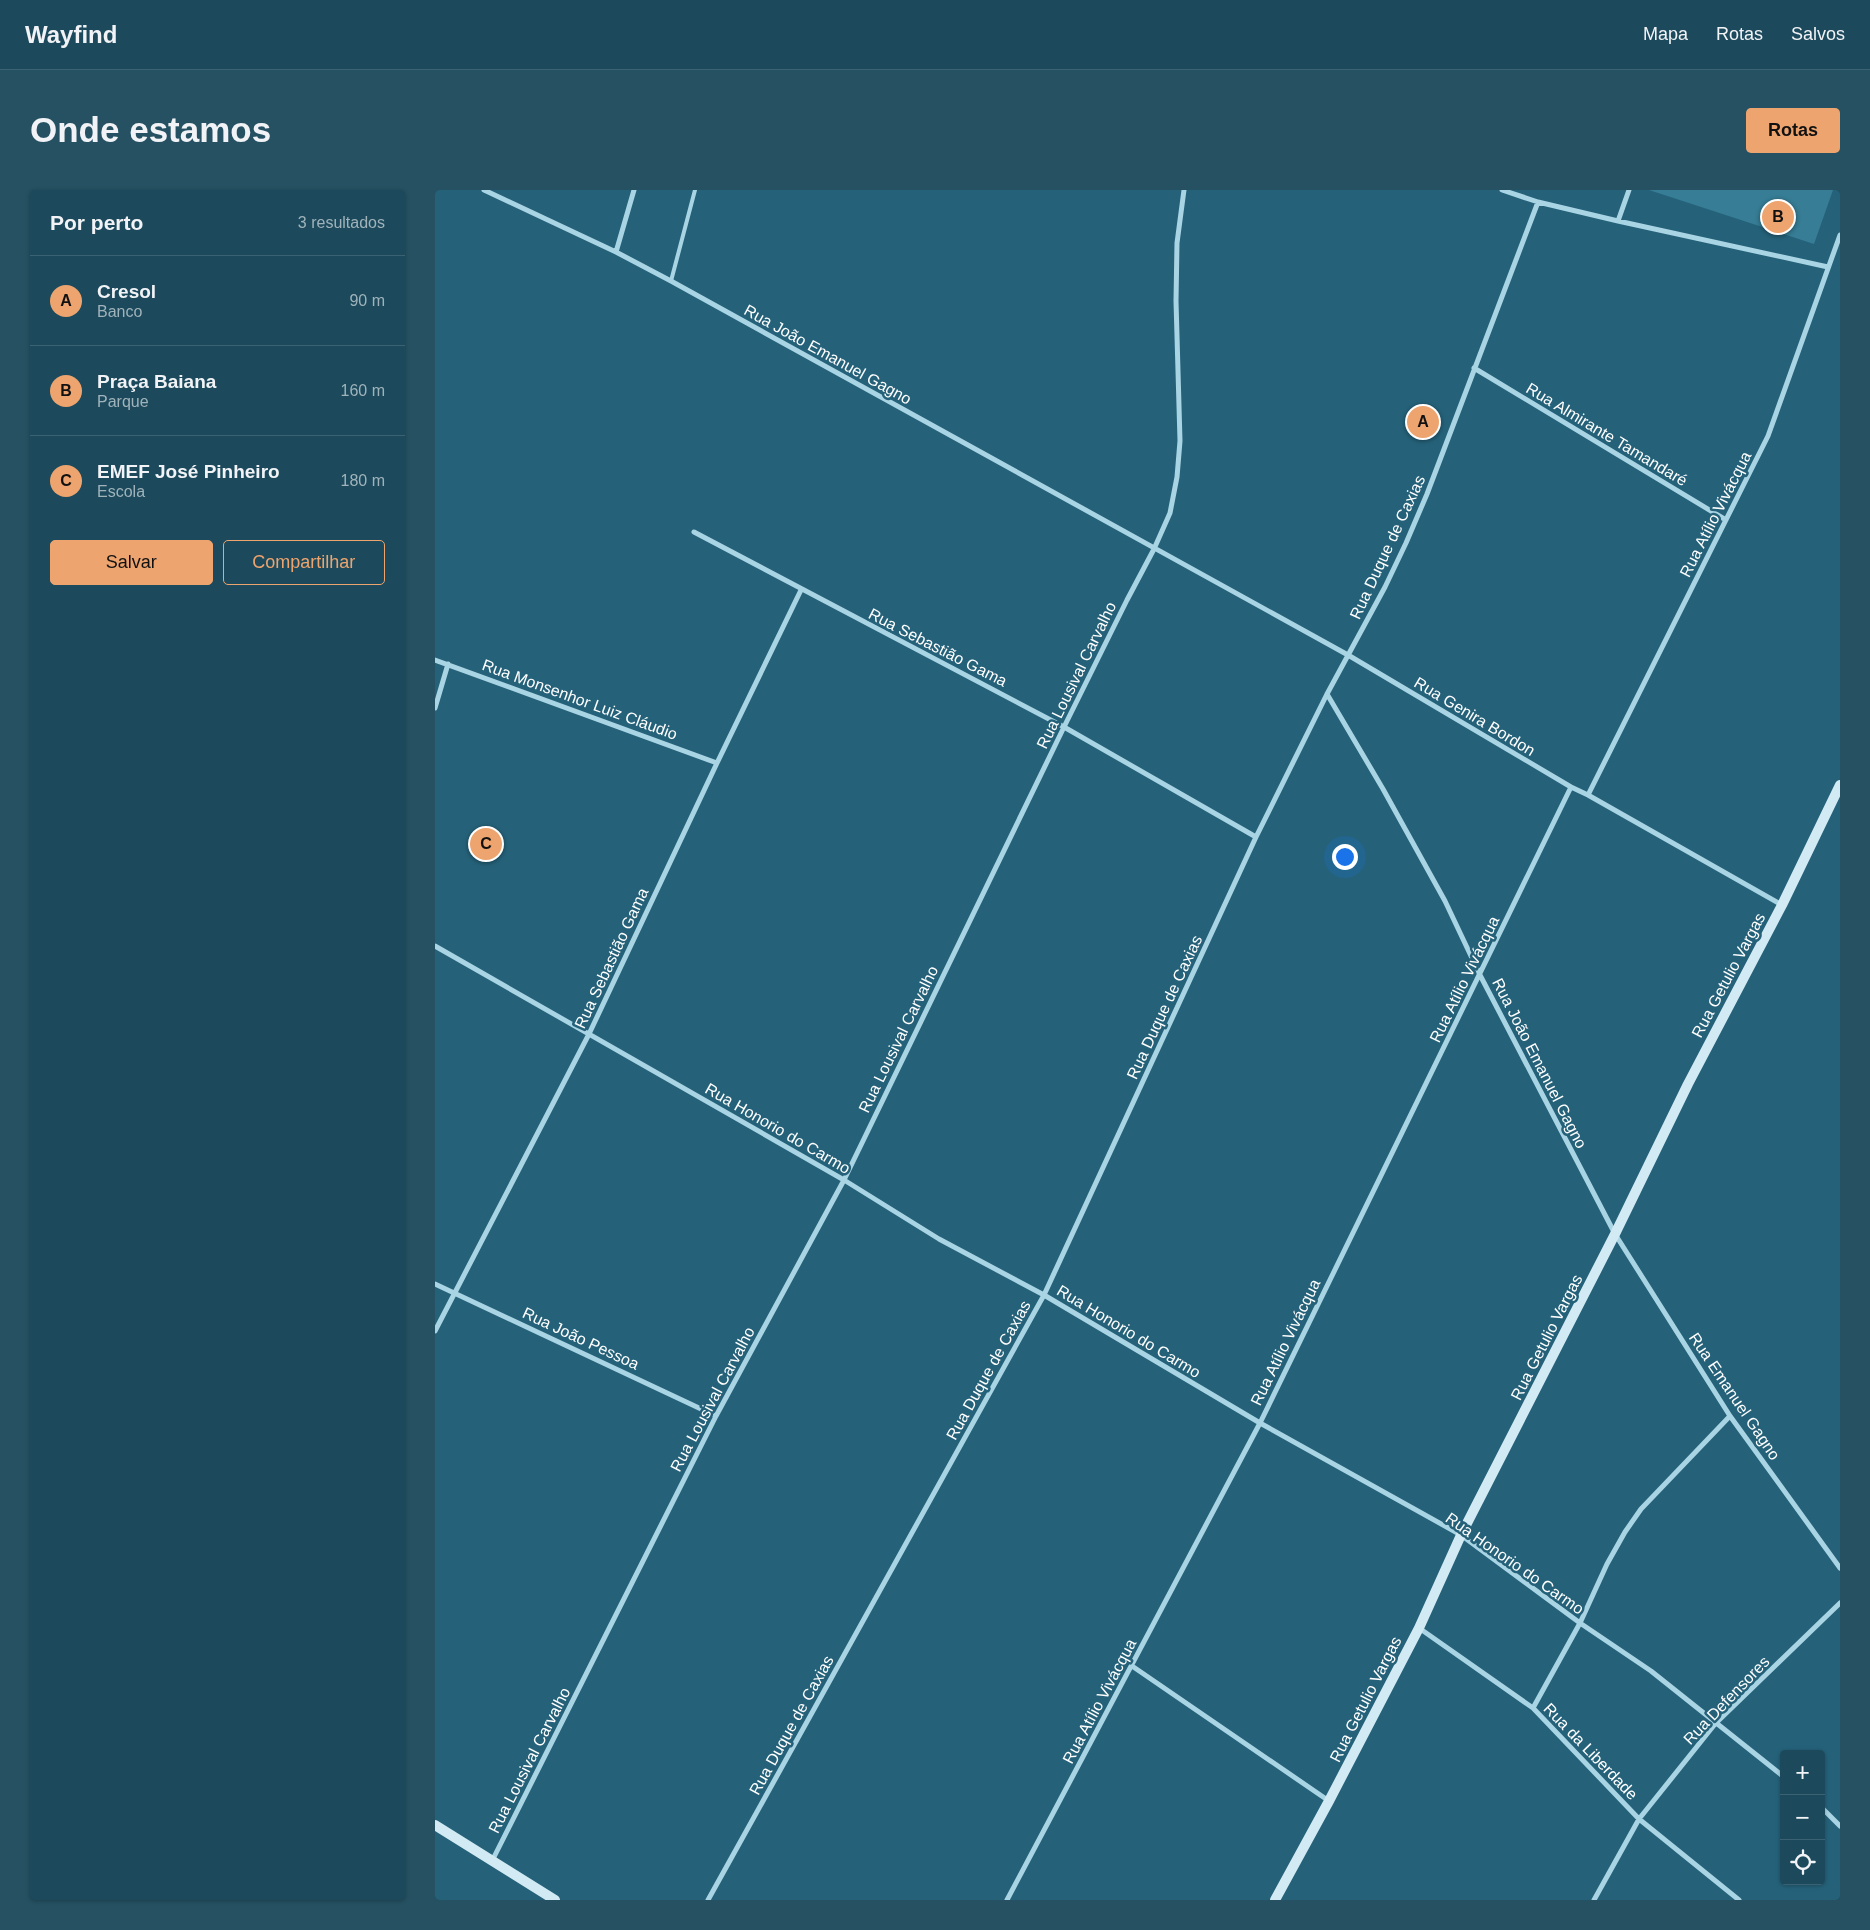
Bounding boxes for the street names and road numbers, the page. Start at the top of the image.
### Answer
street label: Rua João Emanuel Gagno [741,301,914,408]
street label: Rua Almirante Tamandaré [1523,380,1690,489]
street label: Rua Atílio Vivácqua [1676,449,1754,580]
street label: Rua Duque de Caxias [1347,473,1428,622]
street label: Rua Lousival Carvalho [1034,599,1119,751]
street label: Rua Sebastião Gama [866,605,1010,690]
street label: Rua Monsenhor Luiz Cláudio [480,656,680,743]
street label: Rua Genira Bordon [1411,674,1538,759]
street label: Rua Sebastião Gama [571,885,652,1031]
street label: Rua Getulio Vargas [1688,910,1768,1040]
street label: Rua Atílio Vivácqua [1426,913,1502,1045]
street label: Rua Duque de Caxias [1124,933,1205,1082]
street label: Rua Lousival Carvalho [856,963,941,1115]
street label: Rua João Emanuel Gagno [1489,975,1590,1151]
street label: Rua Honorio do Carmo [702,1080,853,1177]
street label: Rua Getulio Vargas [1507,1272,1585,1403]
street label: Rua Atílio Vivácqua [1247,1276,1323,1408]
street label: Rua Honorio do Carmo [1054,1282,1204,1381]
street label: Rua Duque de Caxias [943,1298,1034,1443]
street label: Rua João Pessoa [520,1304,642,1373]
street label: Rua Lousival Carvalho [667,1324,758,1474]
street label: Rua Emanuel Gagno [1686,1330,1783,1463]
street label: Rua Honorio do Carmo [1442,1509,1587,1618]
street label: Rua Getulio Vargas [1326,1634,1404,1765]
street label: Rua Atílio Vivácqua [1059,1636,1139,1766]
street label: Rua Duque de Caxias [746,1653,837,1798]
street label: Rua Defensores [1680,1653,1773,1748]
street label: Rua Lousival Carvalho [485,1685,574,1836]
street label: Rua da Liberdade [1540,1700,1641,1803]

